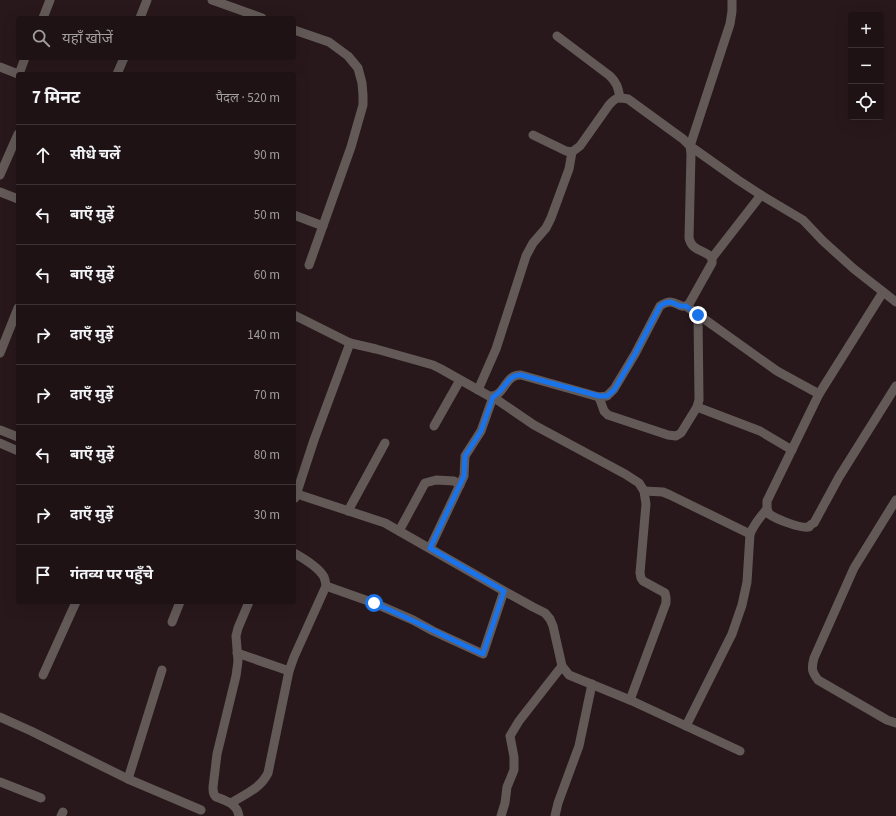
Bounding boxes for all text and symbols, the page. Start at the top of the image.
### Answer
map controls [848,12,884,120]
button: + [848,12,884,48]
search box [16,16,296,60]
icon: search [30,27,52,49]
text: यहाँ खोजें [62,28,113,49]
button: − [848,48,884,84]
button: locate [848,84,884,120]
text: 7 मिनट [32,86,80,110]
text: पैदल · 520 m [216,89,280,107]
icon: ahead [32,144,54,166]
text: सीधे चलें [70,144,120,165]
text: 90 m [254,146,280,164]
icon: left [32,204,54,226]
text: बाएँ मुड़ें [70,204,114,225]
text: 50 m [254,206,280,224]
icon: left [32,264,54,286]
text: बाएँ मुड़ें [70,264,114,285]
text: 60 m [254,266,280,284]
route end [689,306,707,324]
icon: right [32,324,54,346]
text: दाएँ मुड़ें [70,324,113,345]
text: 140 m [247,326,280,344]
icon: right [32,384,54,406]
text: दाएँ मुड़ें [70,384,113,405]
text: 70 m [254,386,280,404]
icon: left [32,444,54,466]
text: बाएँ मुड़ें [70,444,114,465]
text: 80 m [254,446,280,464]
icon: right [32,504,54,526]
text: दाएँ मुड़ें [70,504,113,525]
text: 30 m [254,506,280,524]
icon: arrive [32,564,54,586]
text: गंतव्य पर पहुँचे [70,564,153,585]
route start [365,594,383,612]

